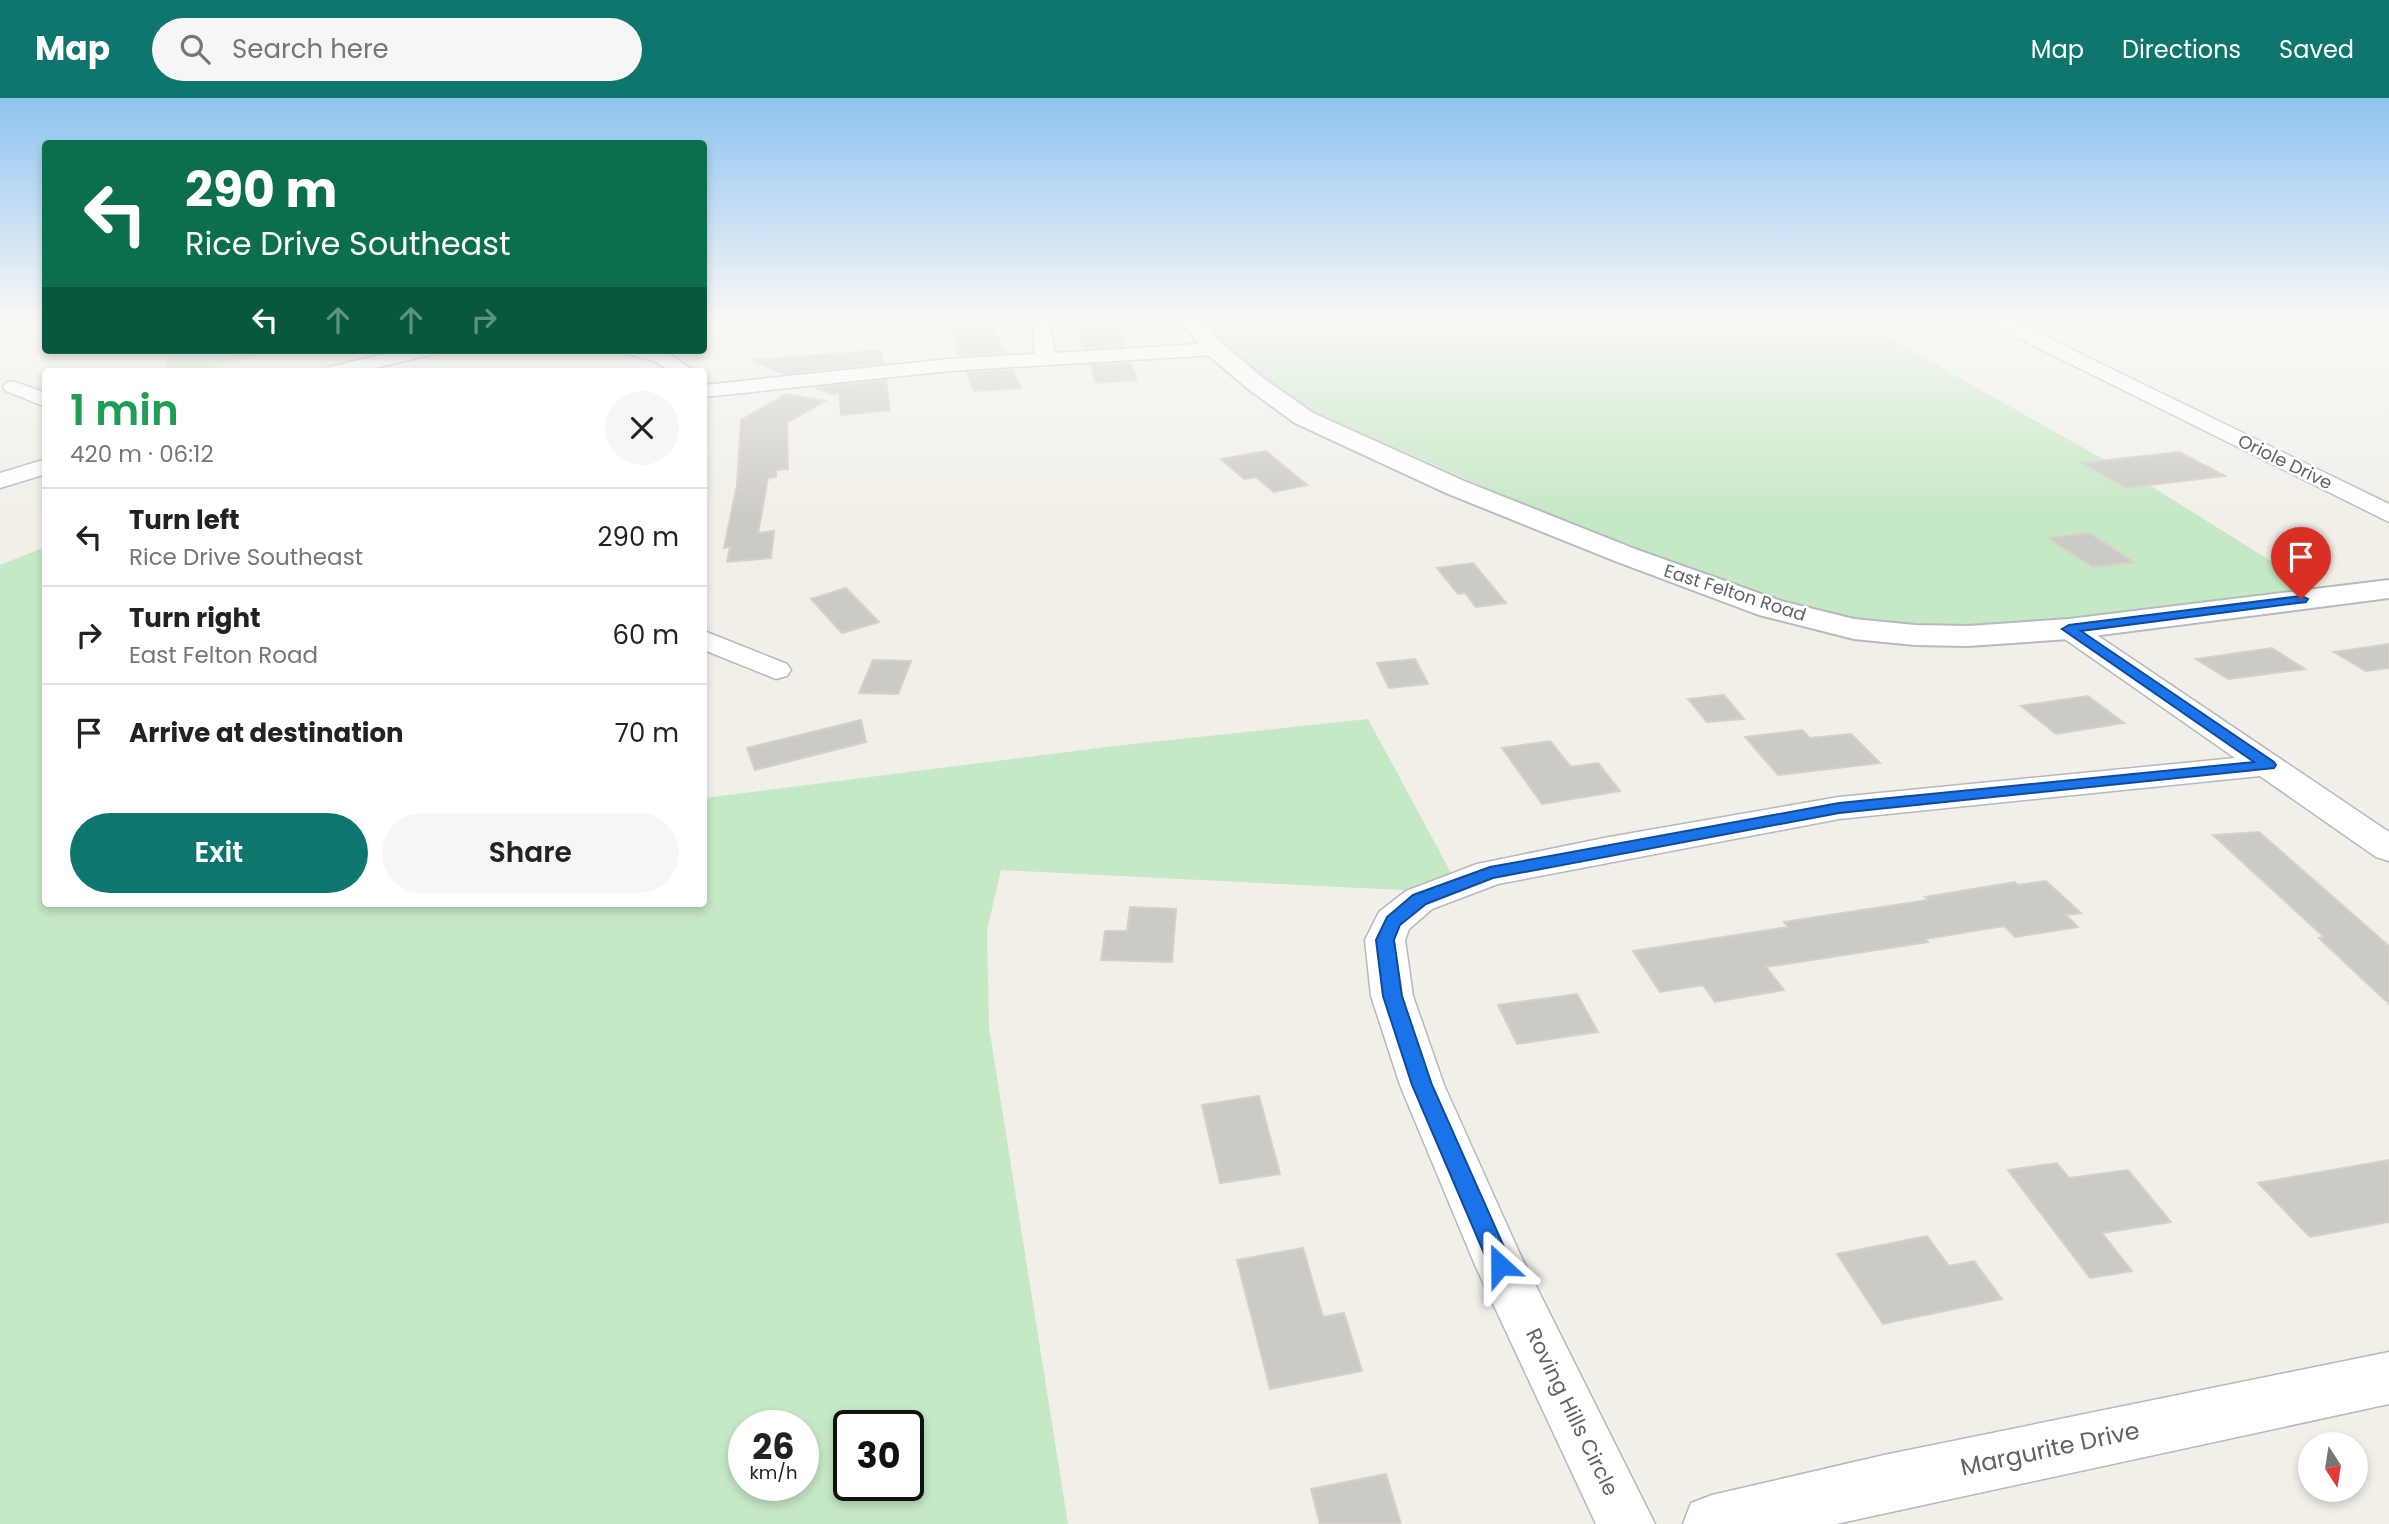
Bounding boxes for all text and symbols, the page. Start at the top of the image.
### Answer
search box [152,18,642,81]
text: Map [35,25,110,72]
icon: search [176,30,214,68]
text: Search here [232,31,389,67]
text: Map [2031,33,2084,66]
text: Directions [2122,33,2241,66]
text: Saved [2279,33,2354,66]
text: 290 m [185,156,337,224]
icon: left [70,168,161,259]
text: Rice Drive Southeast [185,221,511,266]
icon: left [246,301,284,339]
icon: ahead [319,301,357,339]
icon: ahead [392,301,430,339]
icon: right [465,301,503,339]
text: 1 min [70,381,179,440]
button: close [605,391,679,465]
street label: Oriole Drive [2234,428,2337,495]
text: 420 m · 06:12 [70,438,214,470]
text: Turn left [129,502,240,538]
icon: left [70,518,108,556]
text: 290 m [598,519,679,555]
pin [2271,527,2331,599]
icon: arrive [2282,538,2320,576]
text: Rice Drive Southeast [129,541,363,573]
street label: East Felton Road [1661,558,1809,627]
text: Turn right [129,600,261,636]
icon: right [70,616,108,654]
text: 60 m [612,617,679,653]
text: East Felton Road [129,639,318,671]
icon: arrive [70,714,108,752]
text: Arrive at destination [129,715,404,751]
text: 70 m [615,715,679,751]
button: Exit [70,813,368,893]
button: Share [382,813,679,893]
position arrow [1463,1228,1537,1302]
street label: Roving Hills Circle [1519,1323,1626,1500]
speed limit sign: 30 [833,1410,924,1501]
street label: Margurite Drive [1957,1413,2143,1484]
text: 26 [752,1422,795,1471]
north arrow [2298,1432,2368,1502]
map controls [2298,1432,2368,1502]
text: km/h [750,1460,797,1485]

